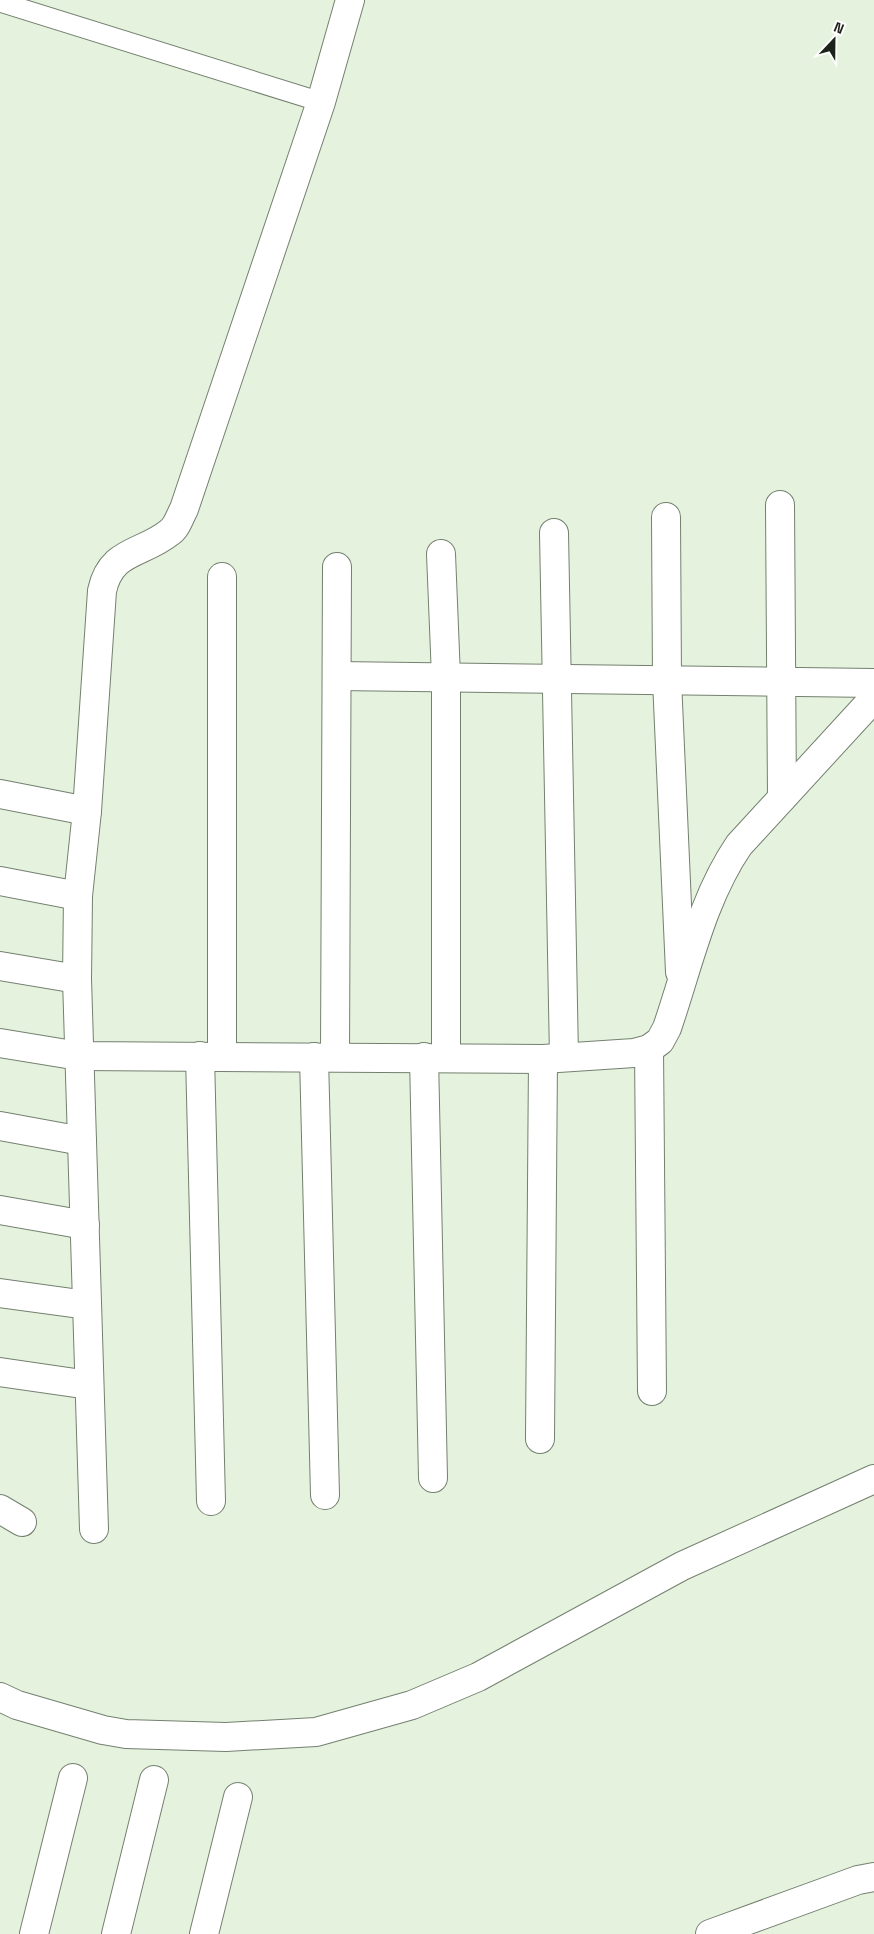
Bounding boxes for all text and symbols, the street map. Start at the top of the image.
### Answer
north arrow [809,15,859,65]
text: N [831,18,847,38]

